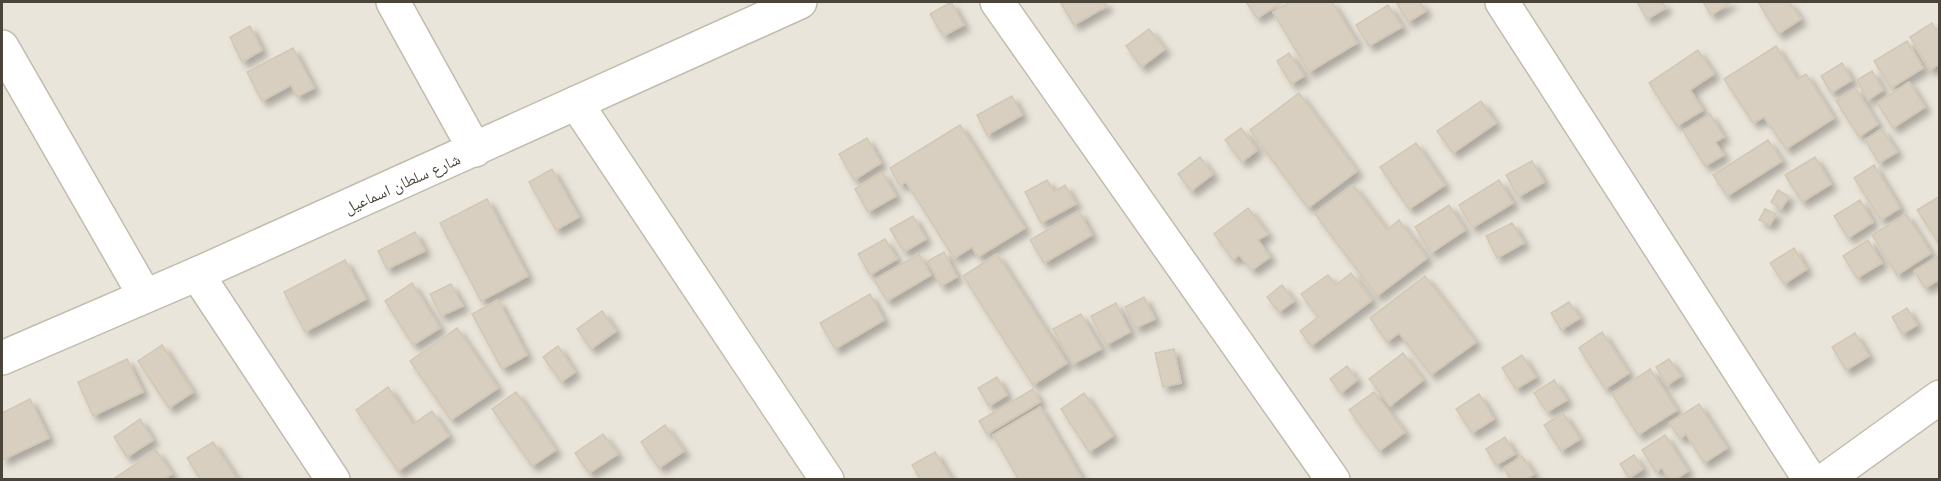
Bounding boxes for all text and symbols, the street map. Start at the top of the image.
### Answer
street label: شارع سلطان اسماعيل [341,148,464,219]

